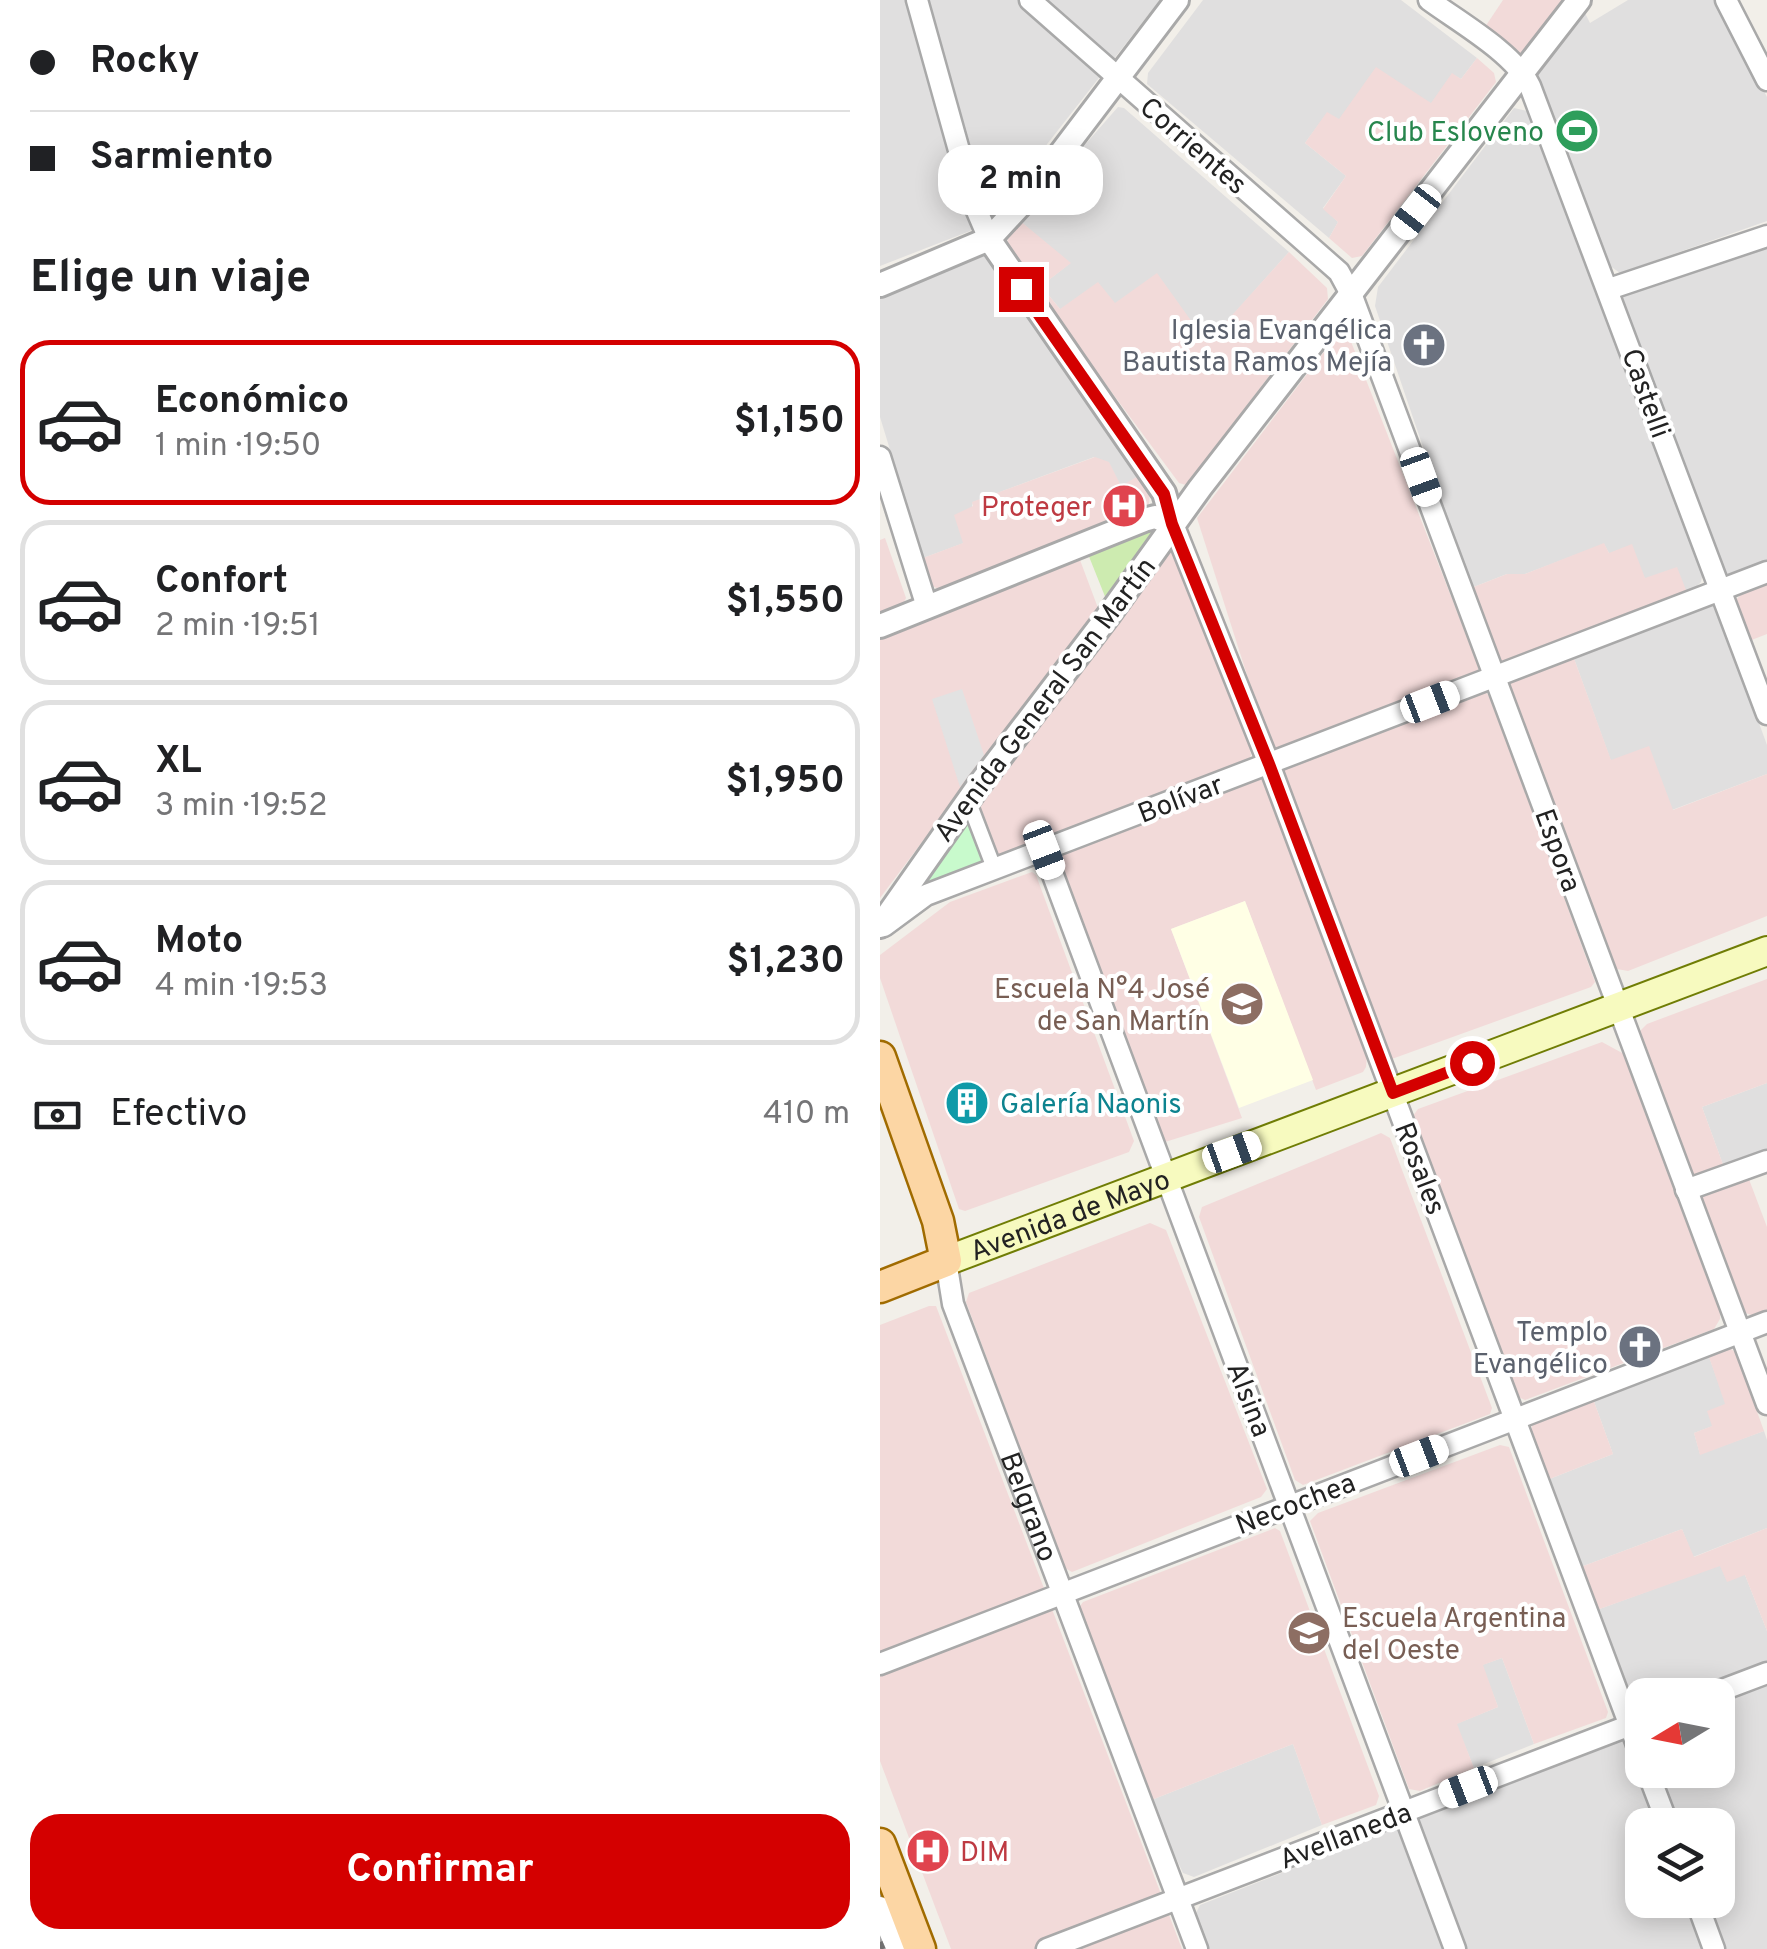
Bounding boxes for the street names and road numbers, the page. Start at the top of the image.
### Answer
street label: Corrientes [1131,91,1253,204]
street label: Castelli [1611,344,1677,444]
street label: Avenida General San Martín [927,551,1165,851]
street label: Bolívar [1133,768,1229,833]
street label: Espora [1525,804,1588,898]
street label: Rosales [1384,1118,1452,1220]
street label: Avenida de Mayo [965,1163,1176,1271]
street label: Alsina [1217,1358,1278,1443]
street label: Belgrano [990,1448,1064,1567]
street label: Necochea [1231,1466,1361,1545]
street label: Avellaneda [1275,1796,1417,1879]

